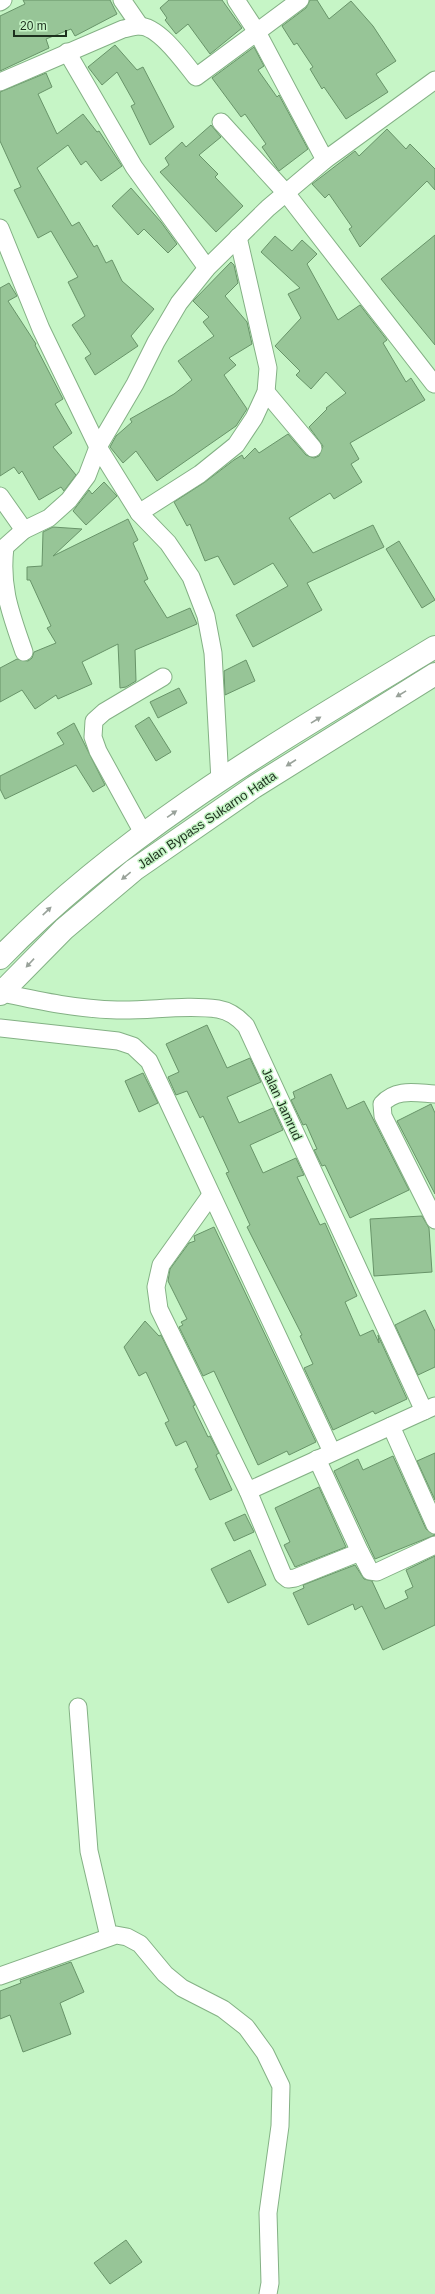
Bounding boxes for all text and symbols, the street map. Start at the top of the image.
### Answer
scale bar [14,12,66,38]
text: 20 m [20,19,47,33]
one-way arrow [396,690,406,698]
one-way arrow [310,716,322,723]
one-way arrow [286,760,297,767]
street label: Jalan Bypass Sukarno Hatta [135,767,280,872]
one-way arrow [166,810,177,818]
one-way arrow [121,872,132,880]
one-way arrow [42,906,52,916]
one-way arrow [25,958,35,968]
street label: Jalan Jamrud [259,1065,305,1143]

